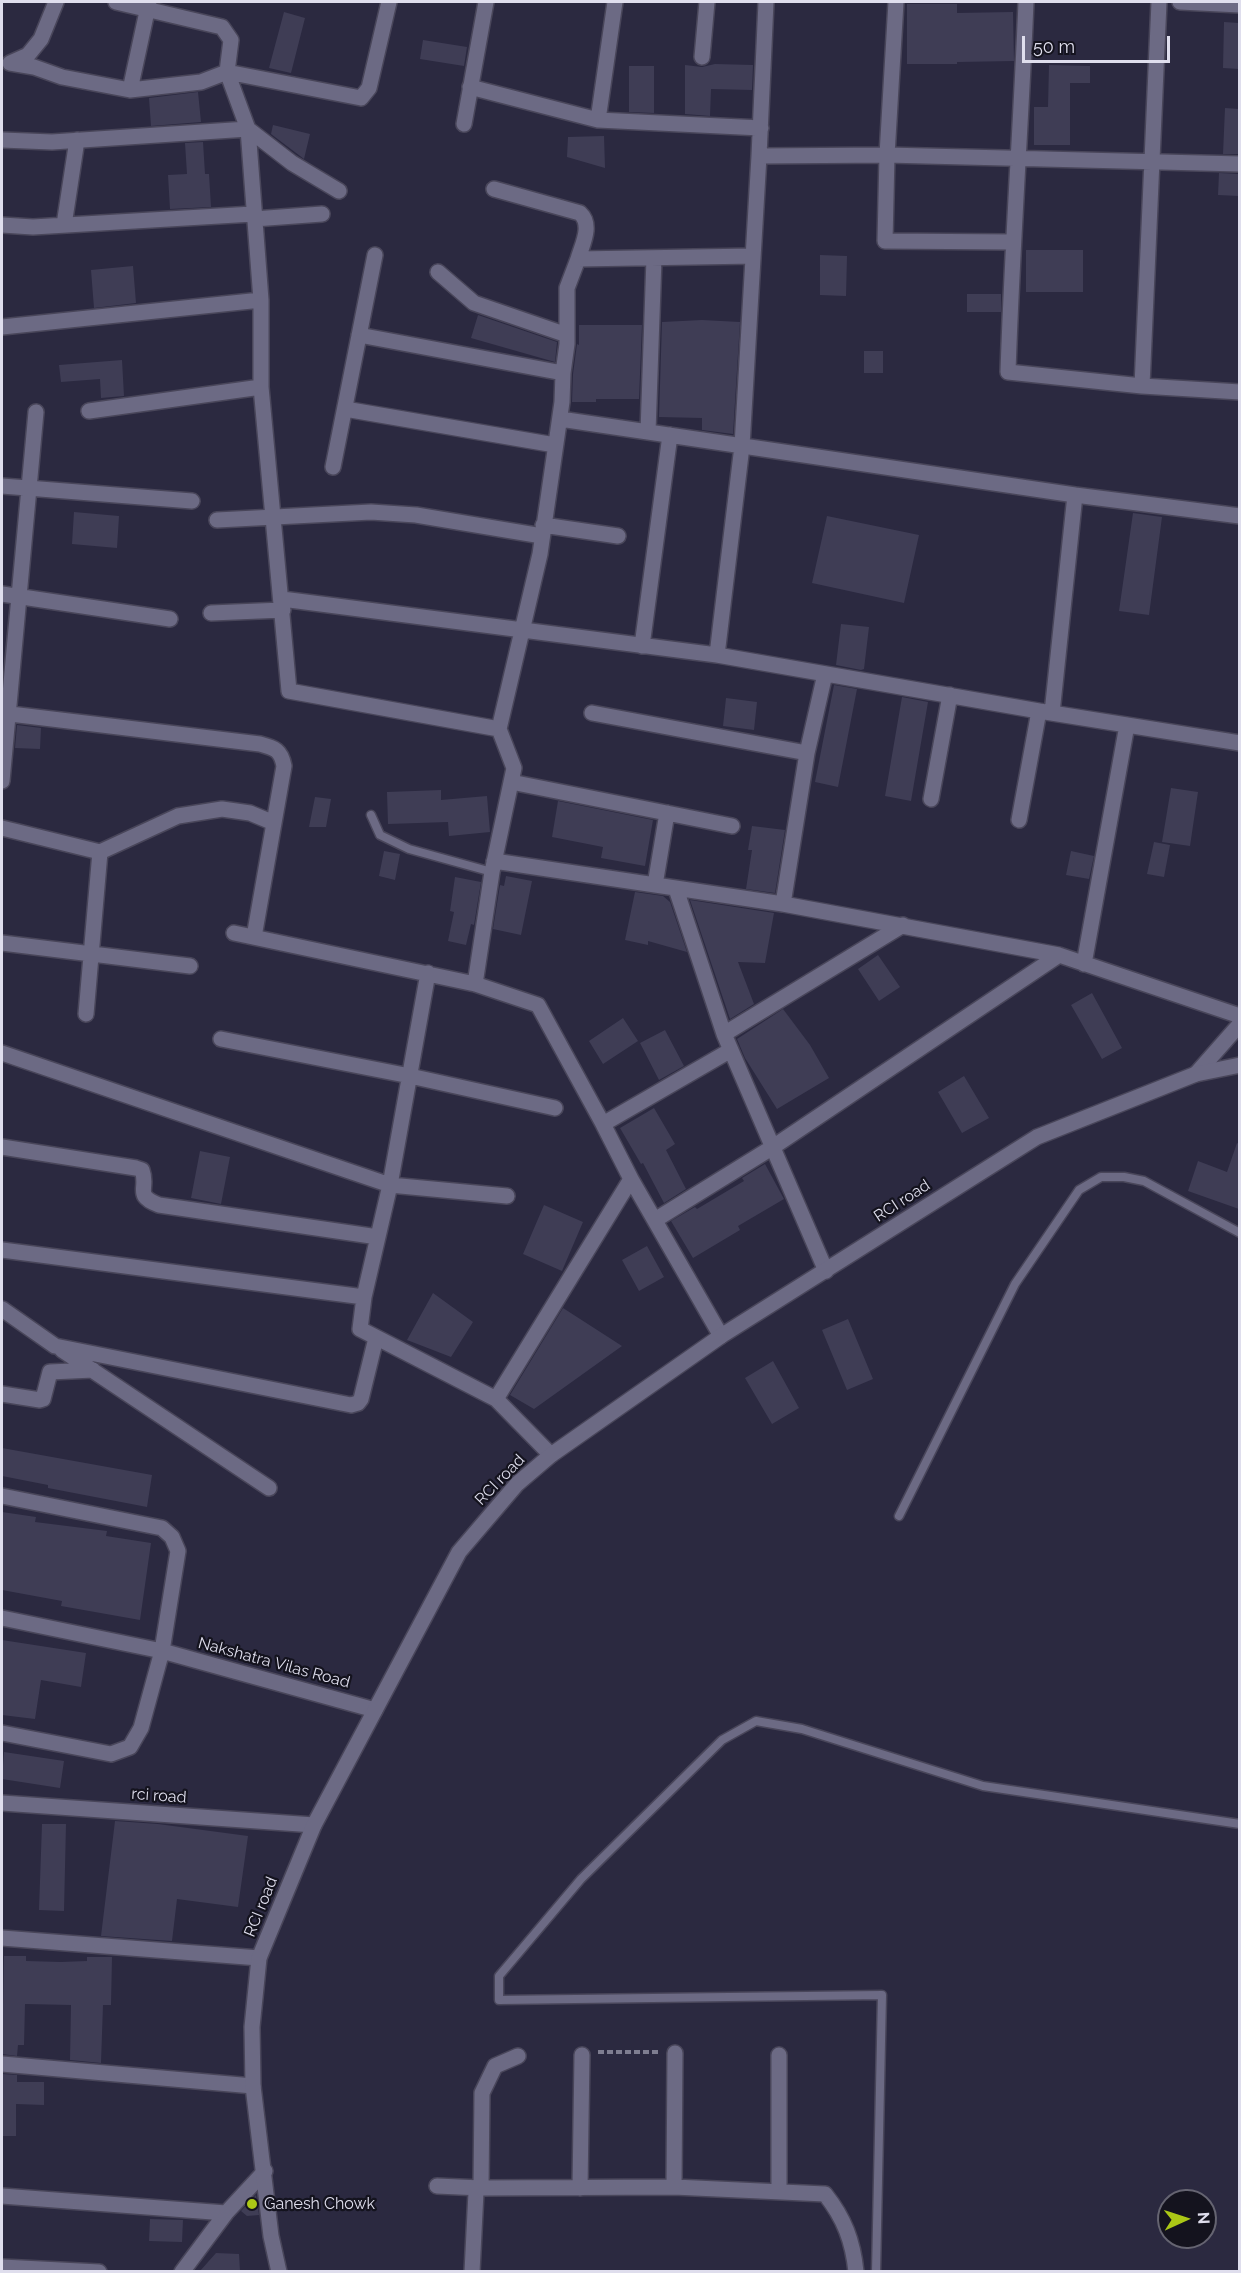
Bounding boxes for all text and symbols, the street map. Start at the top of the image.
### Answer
scale bar [1025,24,1174,62]
text: 50 m [1033,36,1075,57]
street label: RCI road [870,1176,934,1226]
street label: RCI road [471,1451,529,1509]
street label: Nakshatra Vilas Road [196,1633,352,1693]
street label: rci road [131,1784,187,1808]
street label: RCI road [240,1874,282,1940]
north arrow [1157,2189,1217,2249]
place label: Ganesh Chowk [264,2194,375,2214]
marker: Ganesh Chowk [245,2197,259,2211]
text: N [1194,2212,1213,2225]

